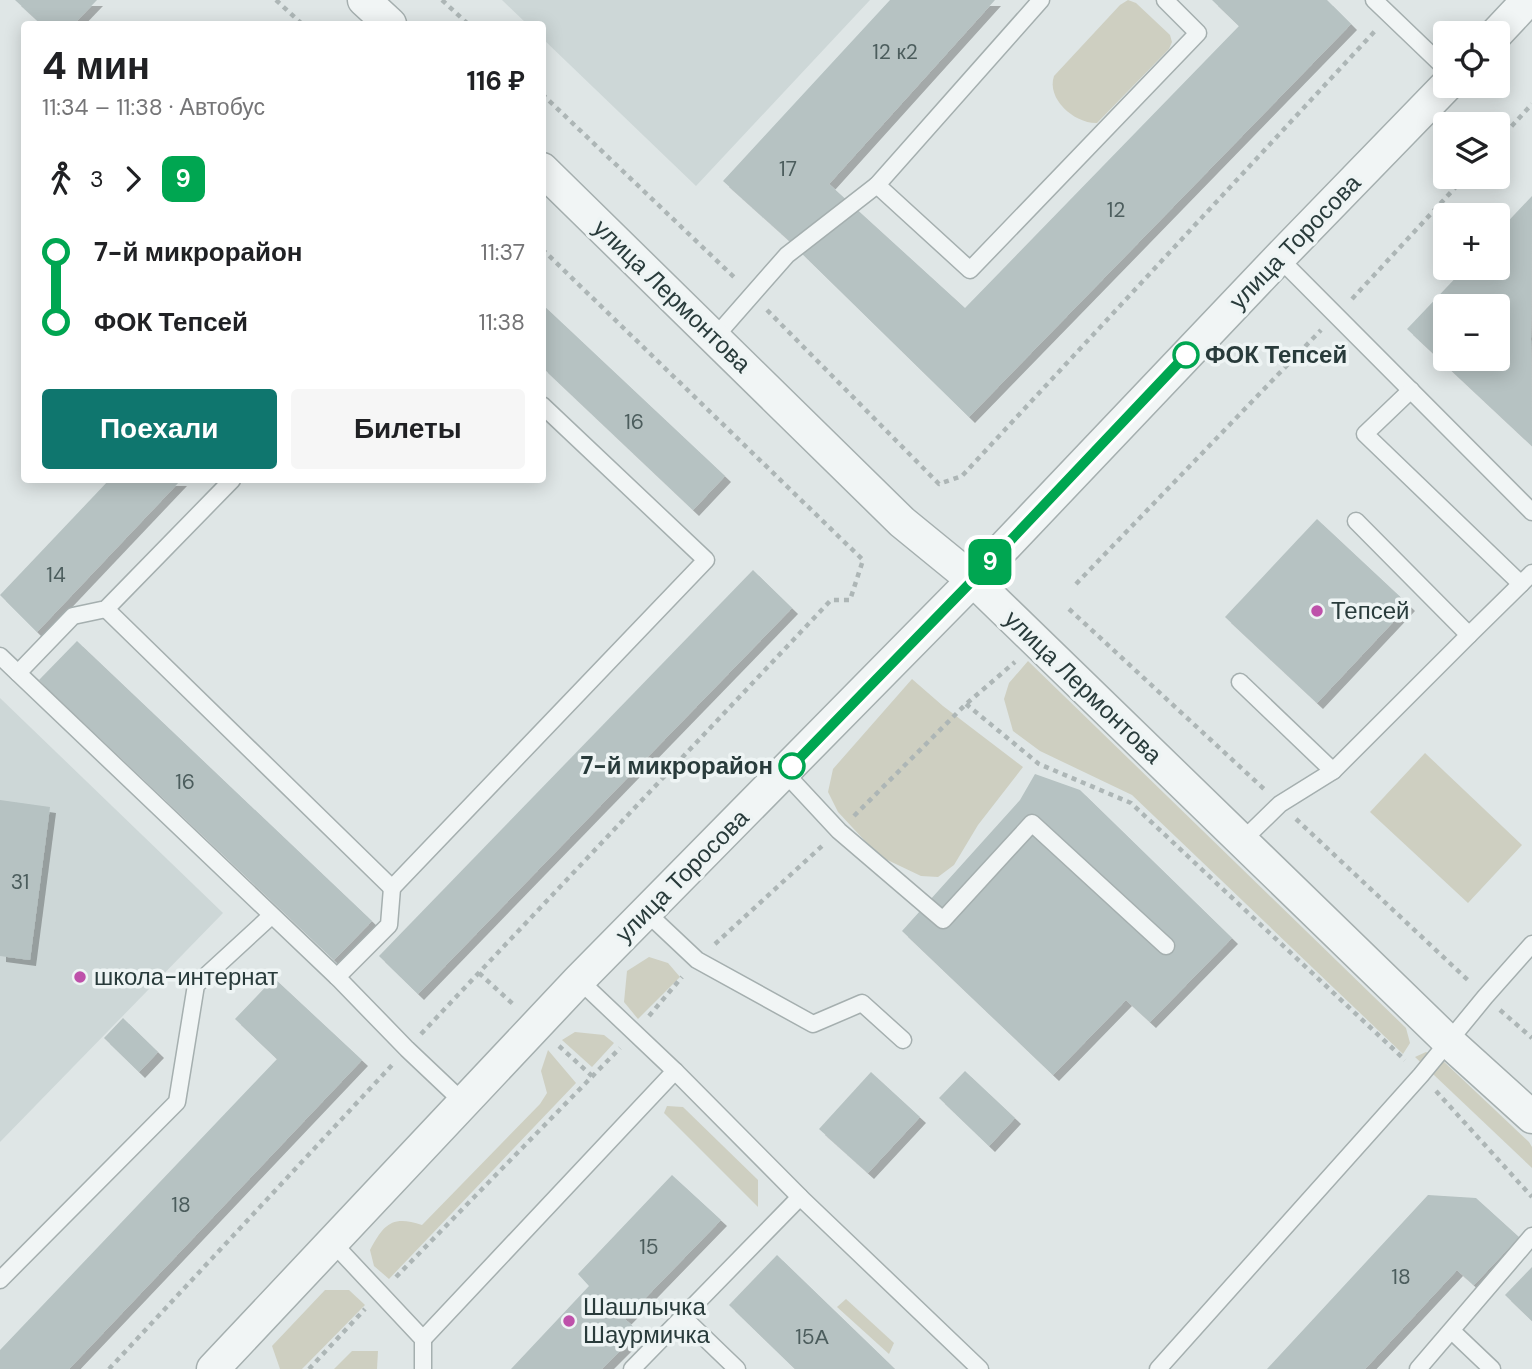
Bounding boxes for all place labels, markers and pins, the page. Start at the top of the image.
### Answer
place label: ФОК Тепсей [1205,339,1347,370]
marker: ФОК Тепсей [1173,342,1199,368]
place label: Тепсей [1331,595,1409,626]
marker: Тепсей [1309,603,1325,619]
place label: 7-й микрорайон [580,750,773,781]
marker: 7-й микрорайон [779,753,805,779]
place label: школа-интернат [94,961,278,992]
marker: школа-интернат [72,969,88,985]
place label: Шашлычка Шаурмичка [583,1291,711,1350]
marker: Шашлычка Шаурмичка [561,1313,577,1329]

